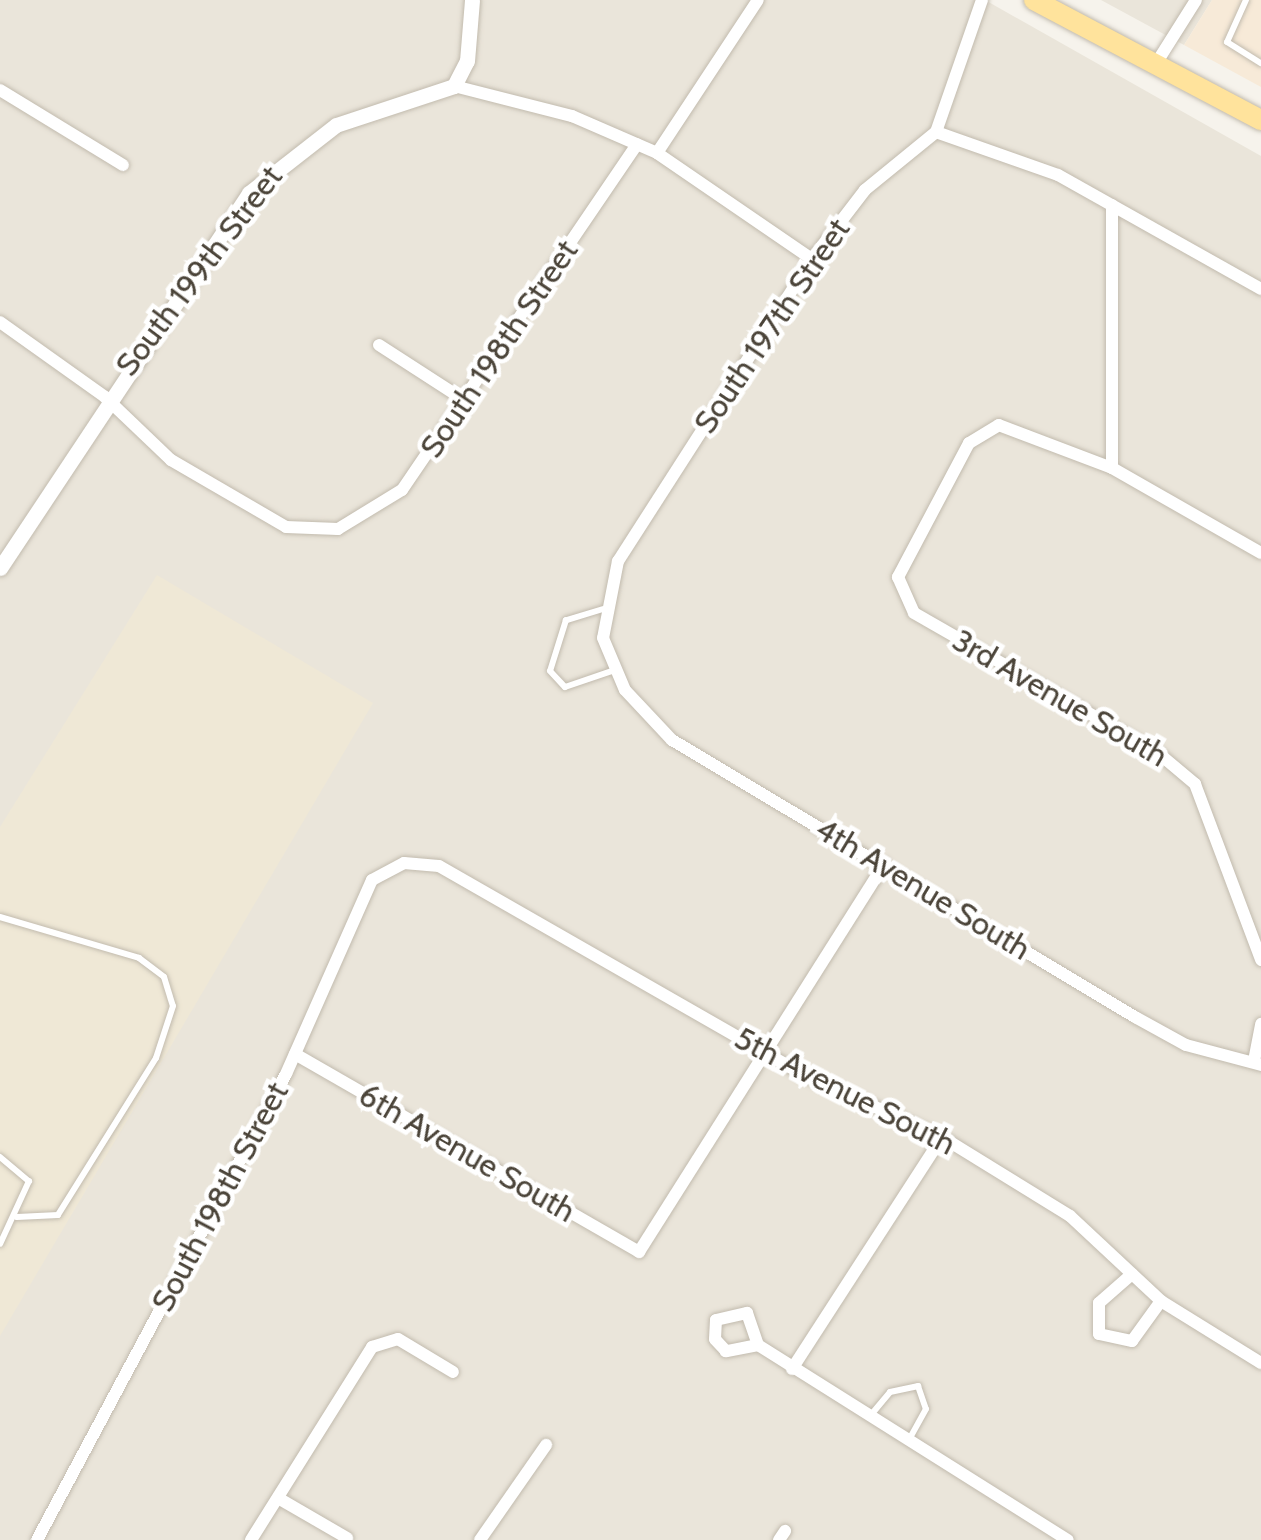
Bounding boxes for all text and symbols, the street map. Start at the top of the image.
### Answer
street label: South 199th Street [108,159,290,383]
street label: South 197th Street [686,211,858,441]
street label: South 198th Street [412,233,586,465]
street label: 3rd Avenue South [946,621,1174,775]
street label: 4th Avenue South [809,810,1037,968]
street label: 5th Avenue South [728,1019,962,1163]
street label: South 198th Street [143,1076,297,1318]
street label: 6th Avenue South [352,1076,582,1230]

